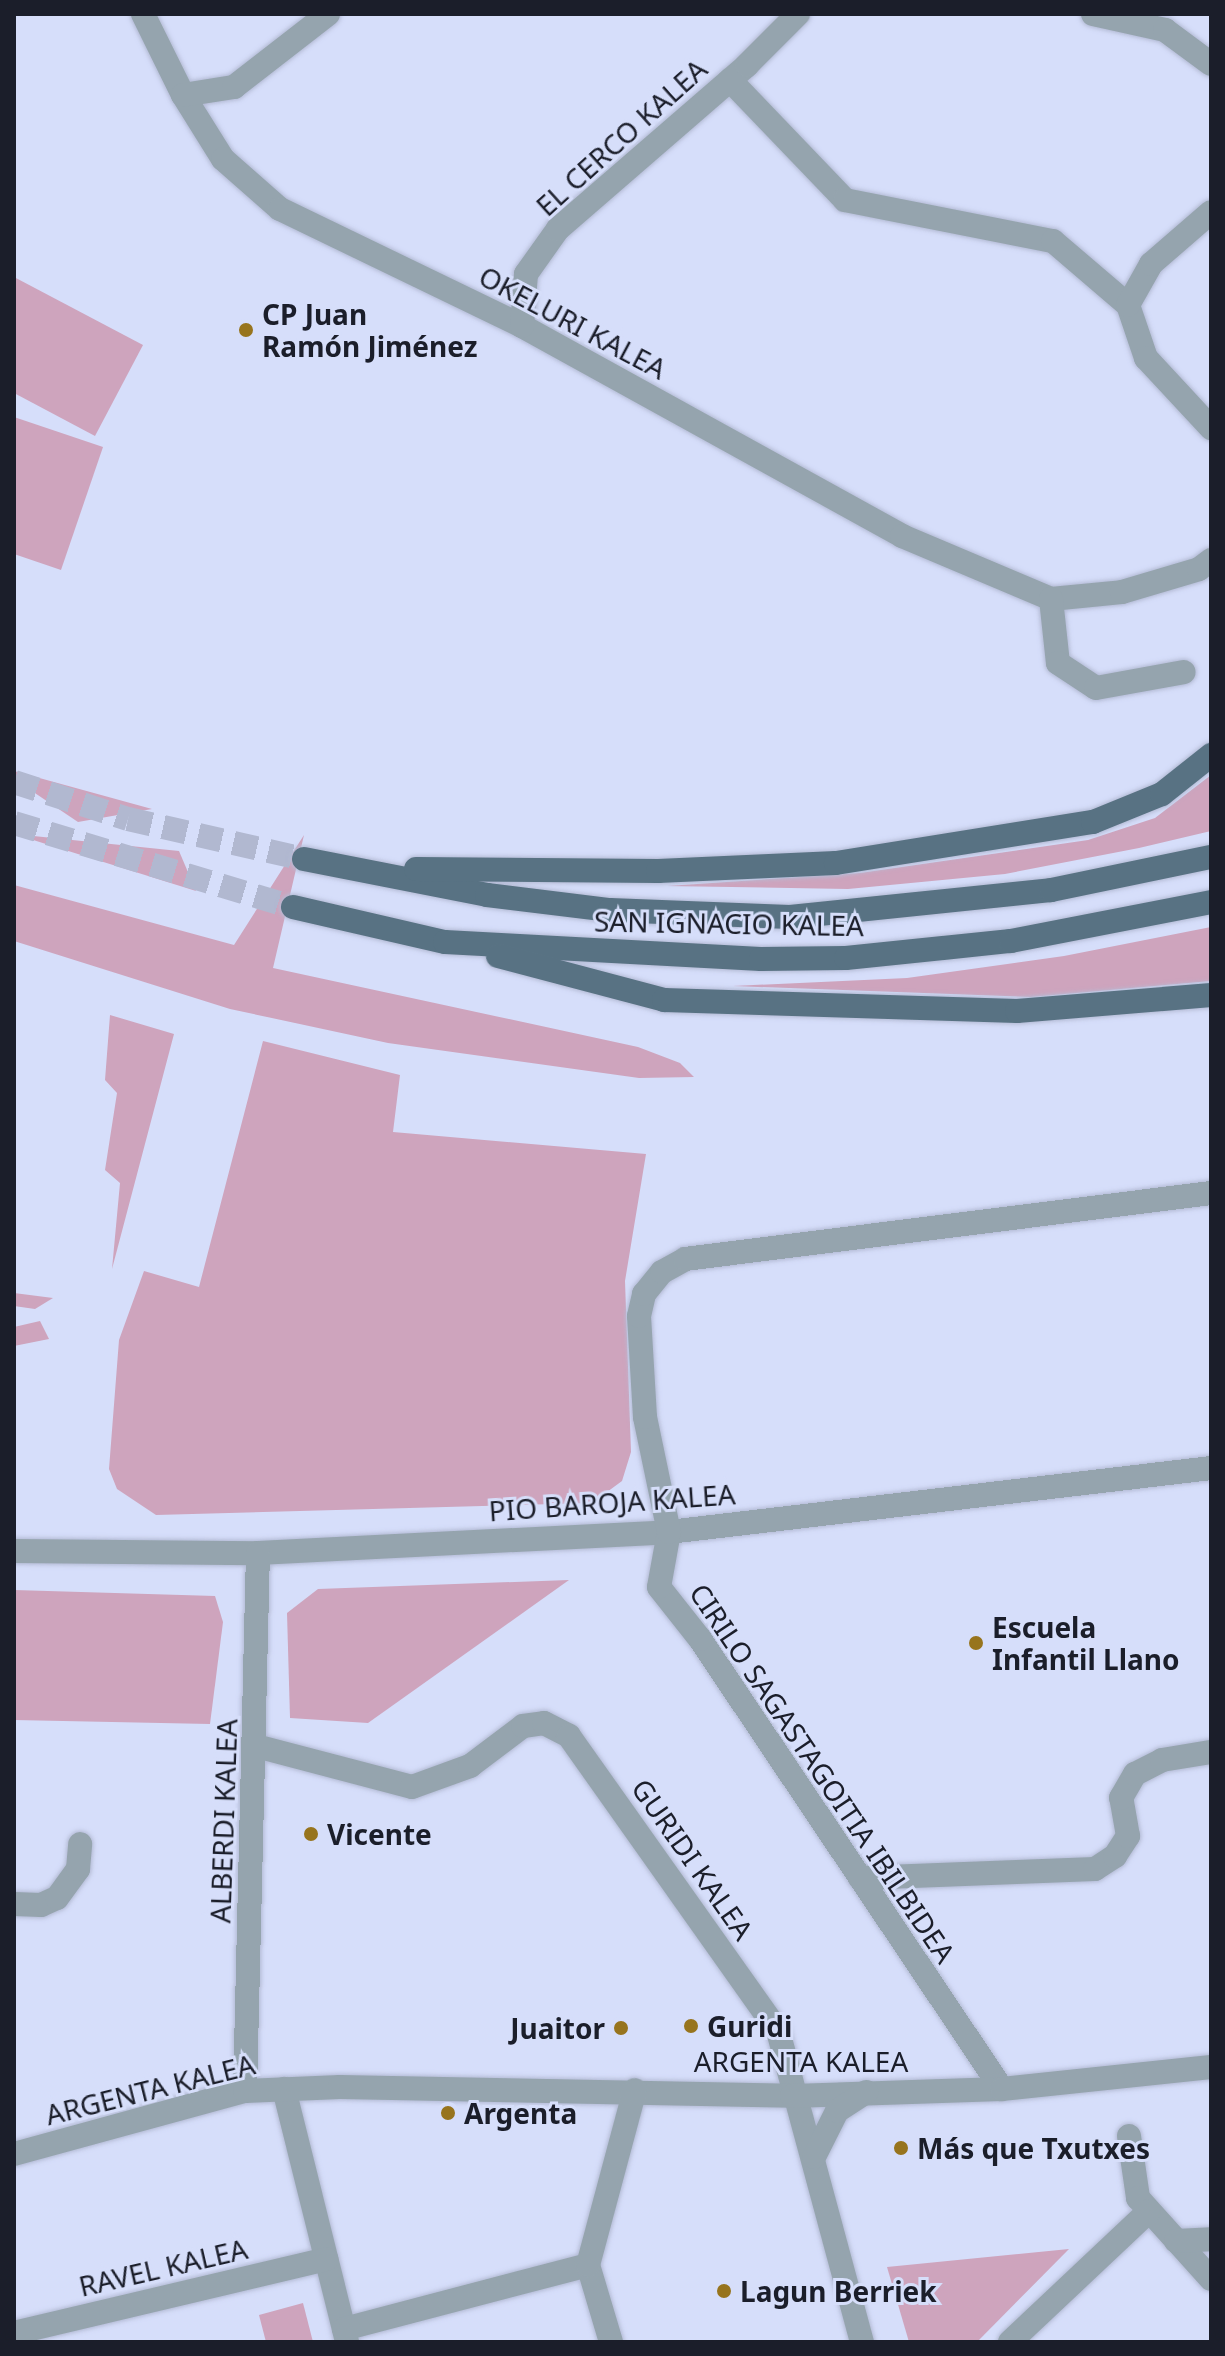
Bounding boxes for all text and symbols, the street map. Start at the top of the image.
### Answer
street label: EL CERCO KALEA [529,52,713,222]
street label: OKELURI KALEA [474,259,672,385]
place label: CP Juan Ramón Jiménez [262,297,478,363]
marker: CP Juan Ramón Jiménez [237,321,255,339]
street label: SAN IGNACIO KALEA [594,904,864,942]
street label: PIO BAROJA KALEA [488,1477,736,1527]
street label: CIRILO SAGASTAGOITIA IBILBIDEA [683,1577,963,1969]
place label: Escuela Infantil Llano [992,1610,1180,1676]
marker: Escuela Infantil Llano [967,1634,985,1652]
street label: ALBERDI KALEA [203,1718,243,1924]
street label: GURIDI KALEA [625,1772,761,1946]
place label: Vicente [327,1817,432,1851]
marker: Vicente [302,1825,320,1843]
place label: Guridi [707,2009,792,2043]
place label: Juaitor [510,2011,605,2045]
marker: Guridi [682,2017,700,2035]
marker: Juaitor [612,2019,630,2037]
street label: ARGENTA KALEA [694,2044,908,2078]
street label: ARGENTA KALEA [42,2047,258,2131]
place label: Argenta [464,2096,577,2130]
marker: Argenta [439,2104,457,2122]
place label: Más que Txutxes [917,2131,1150,2165]
marker: Más que Txutxes [892,2139,910,2157]
street label: RAVEL KALEA [75,2231,251,2303]
place label: Lagun Berriek [740,2274,937,2308]
marker: Lagun Berriek [715,2282,733,2300]

